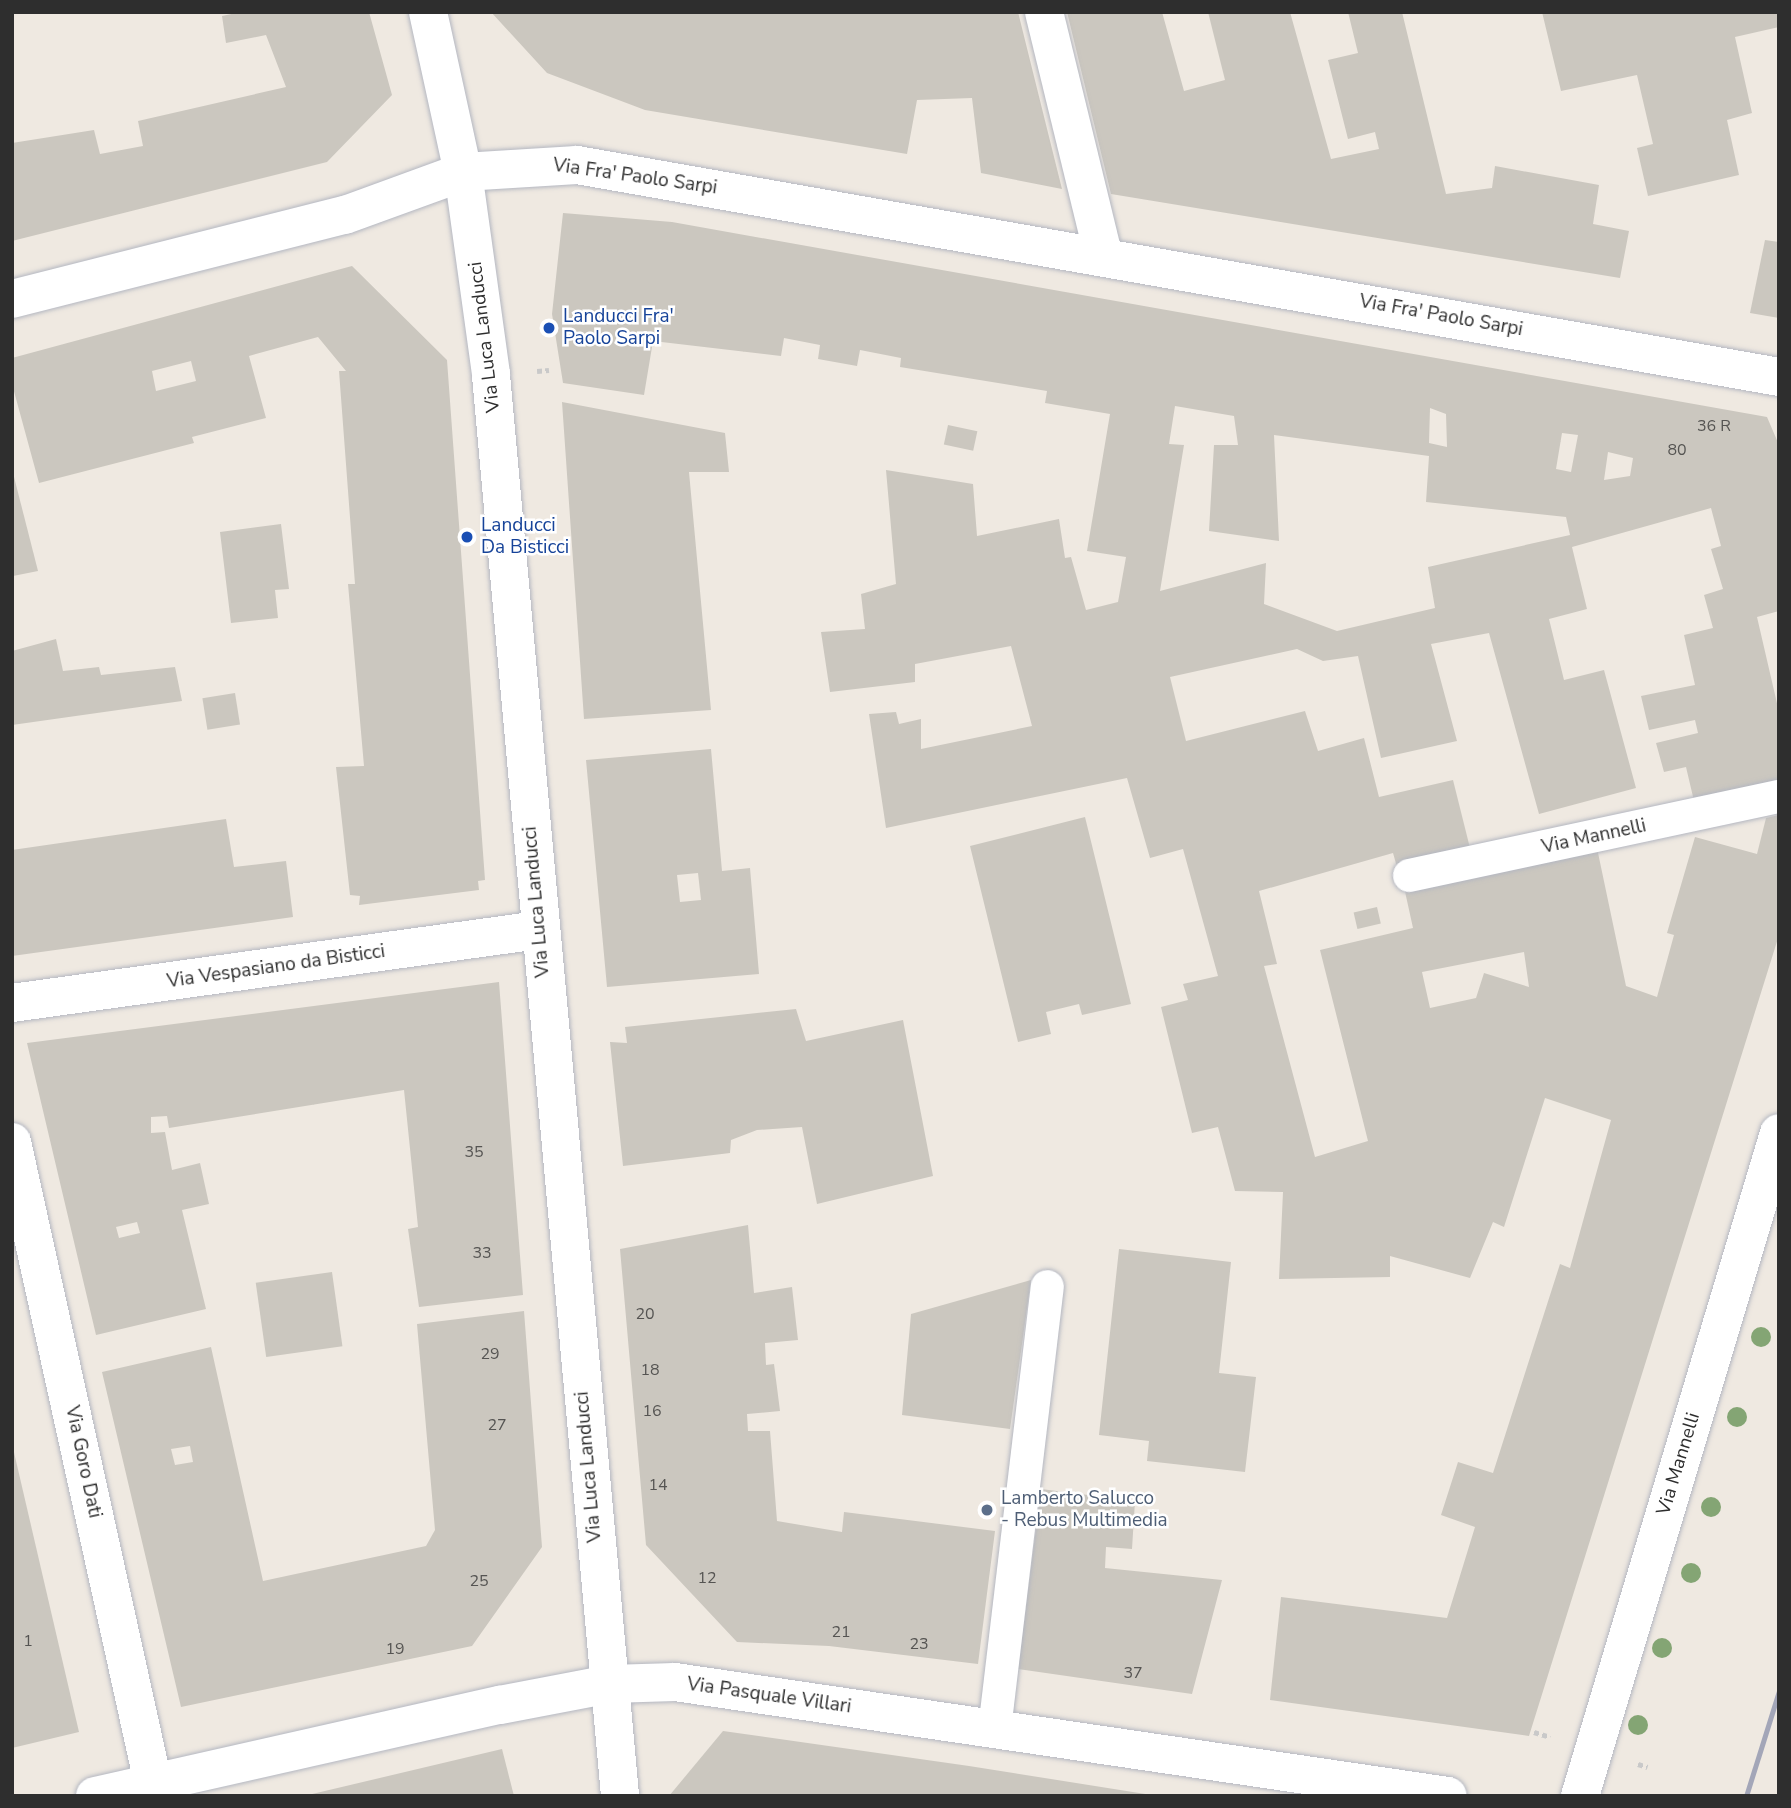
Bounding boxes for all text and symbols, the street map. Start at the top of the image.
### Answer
street label: Via Fra' Paolo Sarpi [551,154,719,200]
street label: Via Luca Landucci [464,260,506,414]
street label: Via Fra' Paolo Sarpi [1357,290,1525,342]
place label: Landucci Fra' Paolo Sarpi [563,306,674,350]
marker: Landucci Fra' Paolo Sarpi [541,320,557,336]
house number: 36 R [1697,416,1731,436]
house number: 80 [1667,440,1687,460]
place label: Landucci Da Bisticci [481,515,569,559]
marker: Landucci Da Bisticci [459,529,475,545]
street label: Via Mannelli [1540,815,1648,859]
street label: Via Luca Landucci [519,825,555,979]
street label: Via Vespasiano da Bisticci [166,940,386,994]
house number: 35 [464,1142,484,1162]
house number: 33 [472,1243,492,1263]
house number: 20 [635,1304,655,1324]
house number: 29 [480,1344,500,1364]
house number: 18 [640,1360,660,1380]
street label: Via Luca Landucci [571,1390,607,1544]
house number: 16 [642,1401,662,1421]
street label: Via Goro Dati [60,1404,106,1520]
street label: Via Mannelli [1653,1410,1705,1518]
house number: 27 [487,1415,507,1435]
house number: 14 [648,1475,668,1495]
place label: Lamberto Salucco - Rebus Multimedia [1001,1488,1168,1532]
marker: Lamberto Salucco - Rebus Multimedia [979,1502,995,1518]
house number: 12 [697,1568,717,1588]
house number: 25 [469,1571,489,1591]
house number: 21 [831,1622,851,1642]
house number: 1 [23,1631,33,1651]
house number: 23 [909,1634,929,1654]
house number: 19 [385,1639,405,1659]
house number: 37 [1123,1663,1143,1683]
street label: Via Pasquale Villari [685,1673,853,1719]

